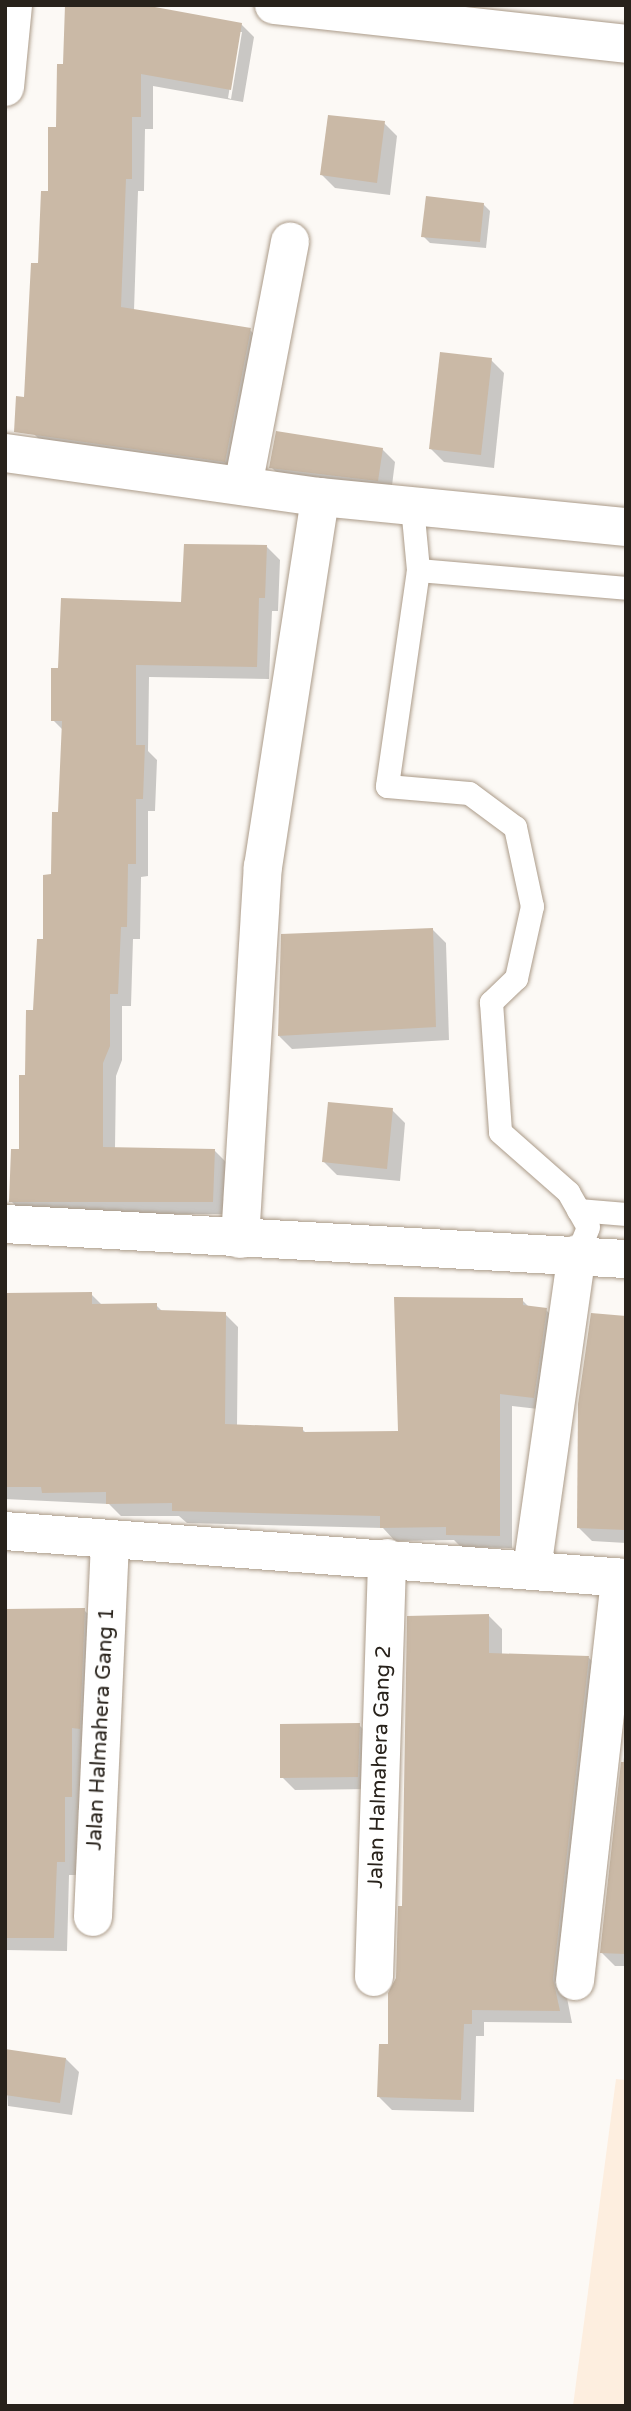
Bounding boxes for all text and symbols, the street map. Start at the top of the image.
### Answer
street label: Jalan Halmahera Gang 1 [82,1607,120,1851]
street label: Jalan Halmahera Gang 2 [363,1645,397,1889]

